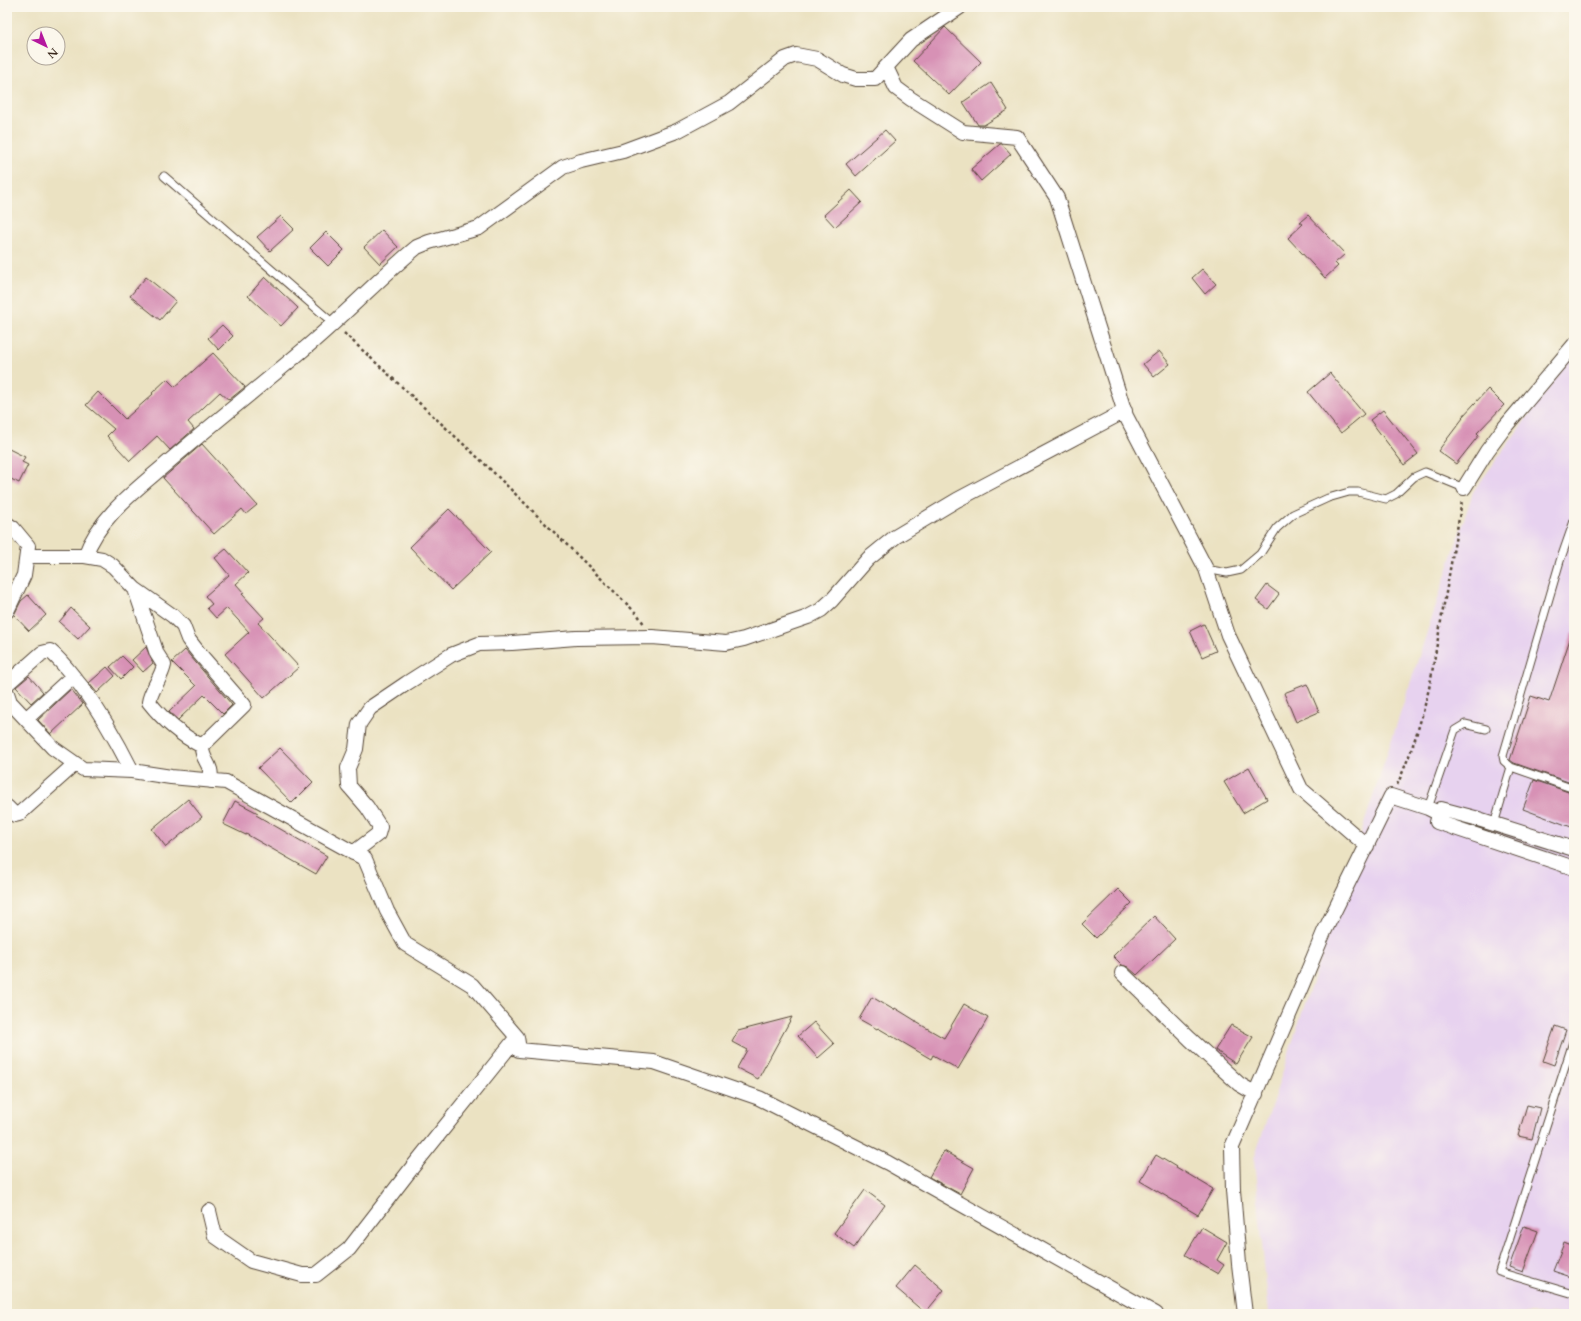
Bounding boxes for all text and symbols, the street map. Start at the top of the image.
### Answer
north arrow [26,26,66,66]
text: N [44,44,61,62]

